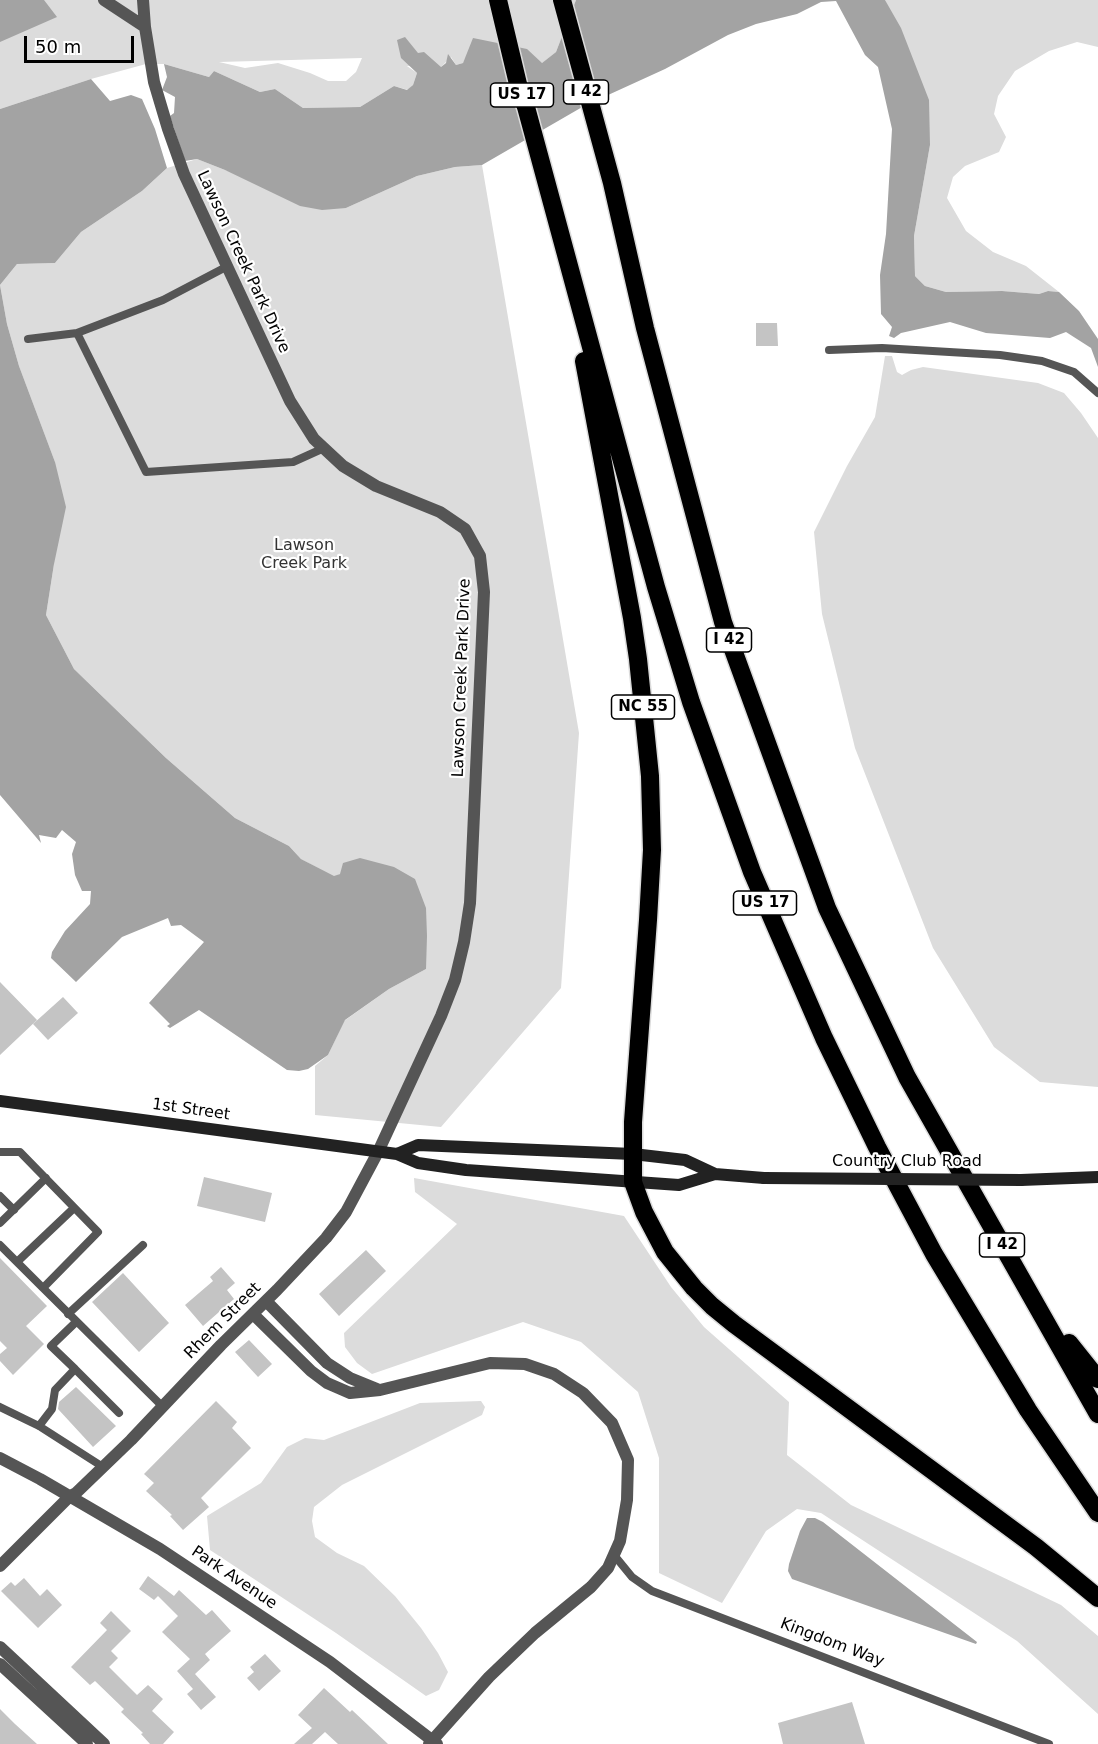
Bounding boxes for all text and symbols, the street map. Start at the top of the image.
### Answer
scale bar [27,24,136,62]
text: 50 m [35,36,81,57]
road number: I 42 [564,80,608,104]
road number: US 17 [490,83,554,107]
street label: Lawson Creek Park Drive [192,168,294,356]
park label: Lawson Creek Park [261,536,347,574]
street label: Lawson Creek Park Drive [449,578,475,778]
road number: I 42 [706,628,752,652]
road number: NC 55 [612,695,674,719]
road number: US 17 [734,891,796,915]
street label: 1st Street [151,1095,231,1125]
street label: Country Club Road [832,1152,982,1172]
road number: I 42 [980,1233,1024,1257]
street label: Rhem Street [181,1279,265,1363]
street label: Park Avenue [188,1542,280,1614]
street label: Kingdom Way [777,1614,887,1672]

